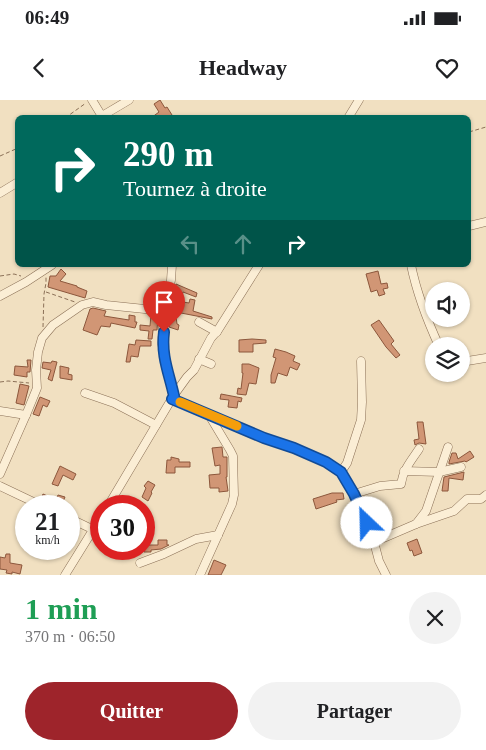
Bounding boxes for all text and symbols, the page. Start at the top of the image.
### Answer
text: 06:49 [25,7,69,28]
icon: back [25,54,53,82]
icon: heart [433,54,461,82]
text: Headway [199,55,287,80]
icon: right [40,135,105,200]
text: 290 m [123,135,213,174]
text: Tournez à droite [123,176,267,201]
icon: left [176,230,204,258]
icon: ahead [229,230,257,258]
icon: right [282,230,310,258]
pin [143,281,185,332]
map controls [425,282,470,382]
button: sound [425,282,470,327]
icon: arrive [150,288,178,316]
button: layers [425,337,470,382]
speed limit sign: 30 [90,495,155,560]
position arrow [340,496,392,548]
text: 21 [35,508,60,535]
text: km/h [35,533,60,547]
text: 1 min [25,592,98,625]
button: close [409,592,461,644]
text: 370 m · 06:50 [25,628,115,645]
button: Quitter [25,682,238,740]
button: Partager [248,682,461,740]

